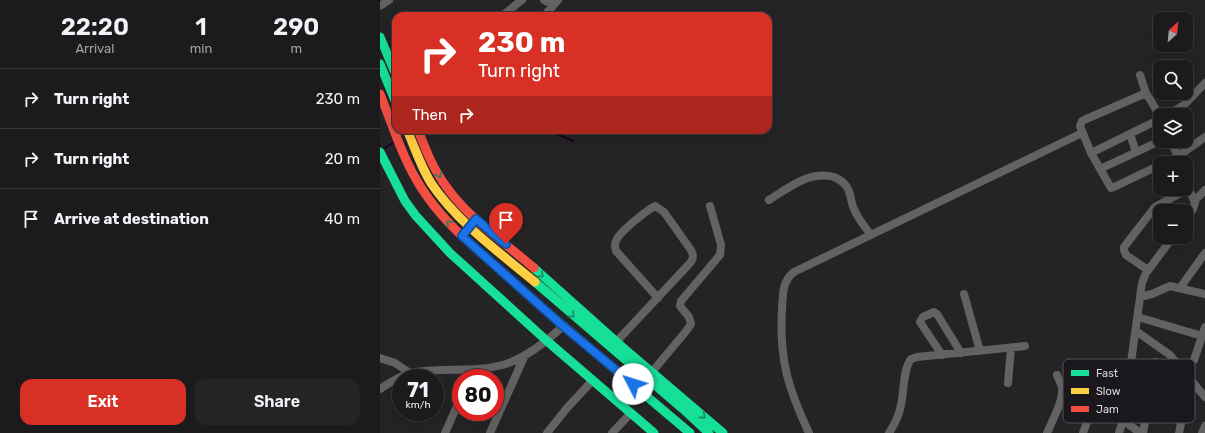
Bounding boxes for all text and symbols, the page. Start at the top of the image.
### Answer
north arrow [1153,12,1193,52]
map controls [1153,12,1193,244]
text: 22:20 [61,13,129,41]
text: 1 [195,13,207,41]
text: 290 [273,13,319,41]
text: 230 m [478,26,565,59]
icon: right [412,28,464,80]
text: Arrival [75,41,114,56]
text: min [190,41,212,56]
text: m [290,41,302,56]
text: Turn right [478,60,560,82]
button: search [1153,60,1193,100]
icon: right [20,88,42,110]
text: Turn right [54,90,129,108]
text: 230 m [316,90,360,108]
icon: right [455,104,477,126]
text: Then [412,106,447,124]
button: layers [1153,108,1193,148]
icon: right [20,148,42,170]
text: Turn right [54,150,129,168]
text: 20 m [325,150,360,168]
button: + [1153,156,1193,196]
one-way arrow [434,171,441,178]
pin [489,203,523,244]
button: − [1153,204,1193,244]
icon: arrive [20,208,42,230]
icon: arrive [495,209,517,231]
text: Arrive at destination [54,210,209,228]
text: 40 m [324,210,360,228]
one-way arrow [446,220,454,228]
one-way arrow [537,270,544,277]
one-way arrow [567,310,574,317]
legend [1063,359,1195,423]
position arrow [612,363,654,405]
text: Fast [1096,367,1119,380]
speed limit sign: 80 [452,369,504,421]
text: 71 [407,378,429,402]
button: Exit [20,379,186,425]
button: Share [194,379,360,425]
text: Slow [1096,385,1121,398]
text: km/h [406,399,430,411]
text: Jam [1096,403,1119,416]
one-way arrow [698,411,705,418]

